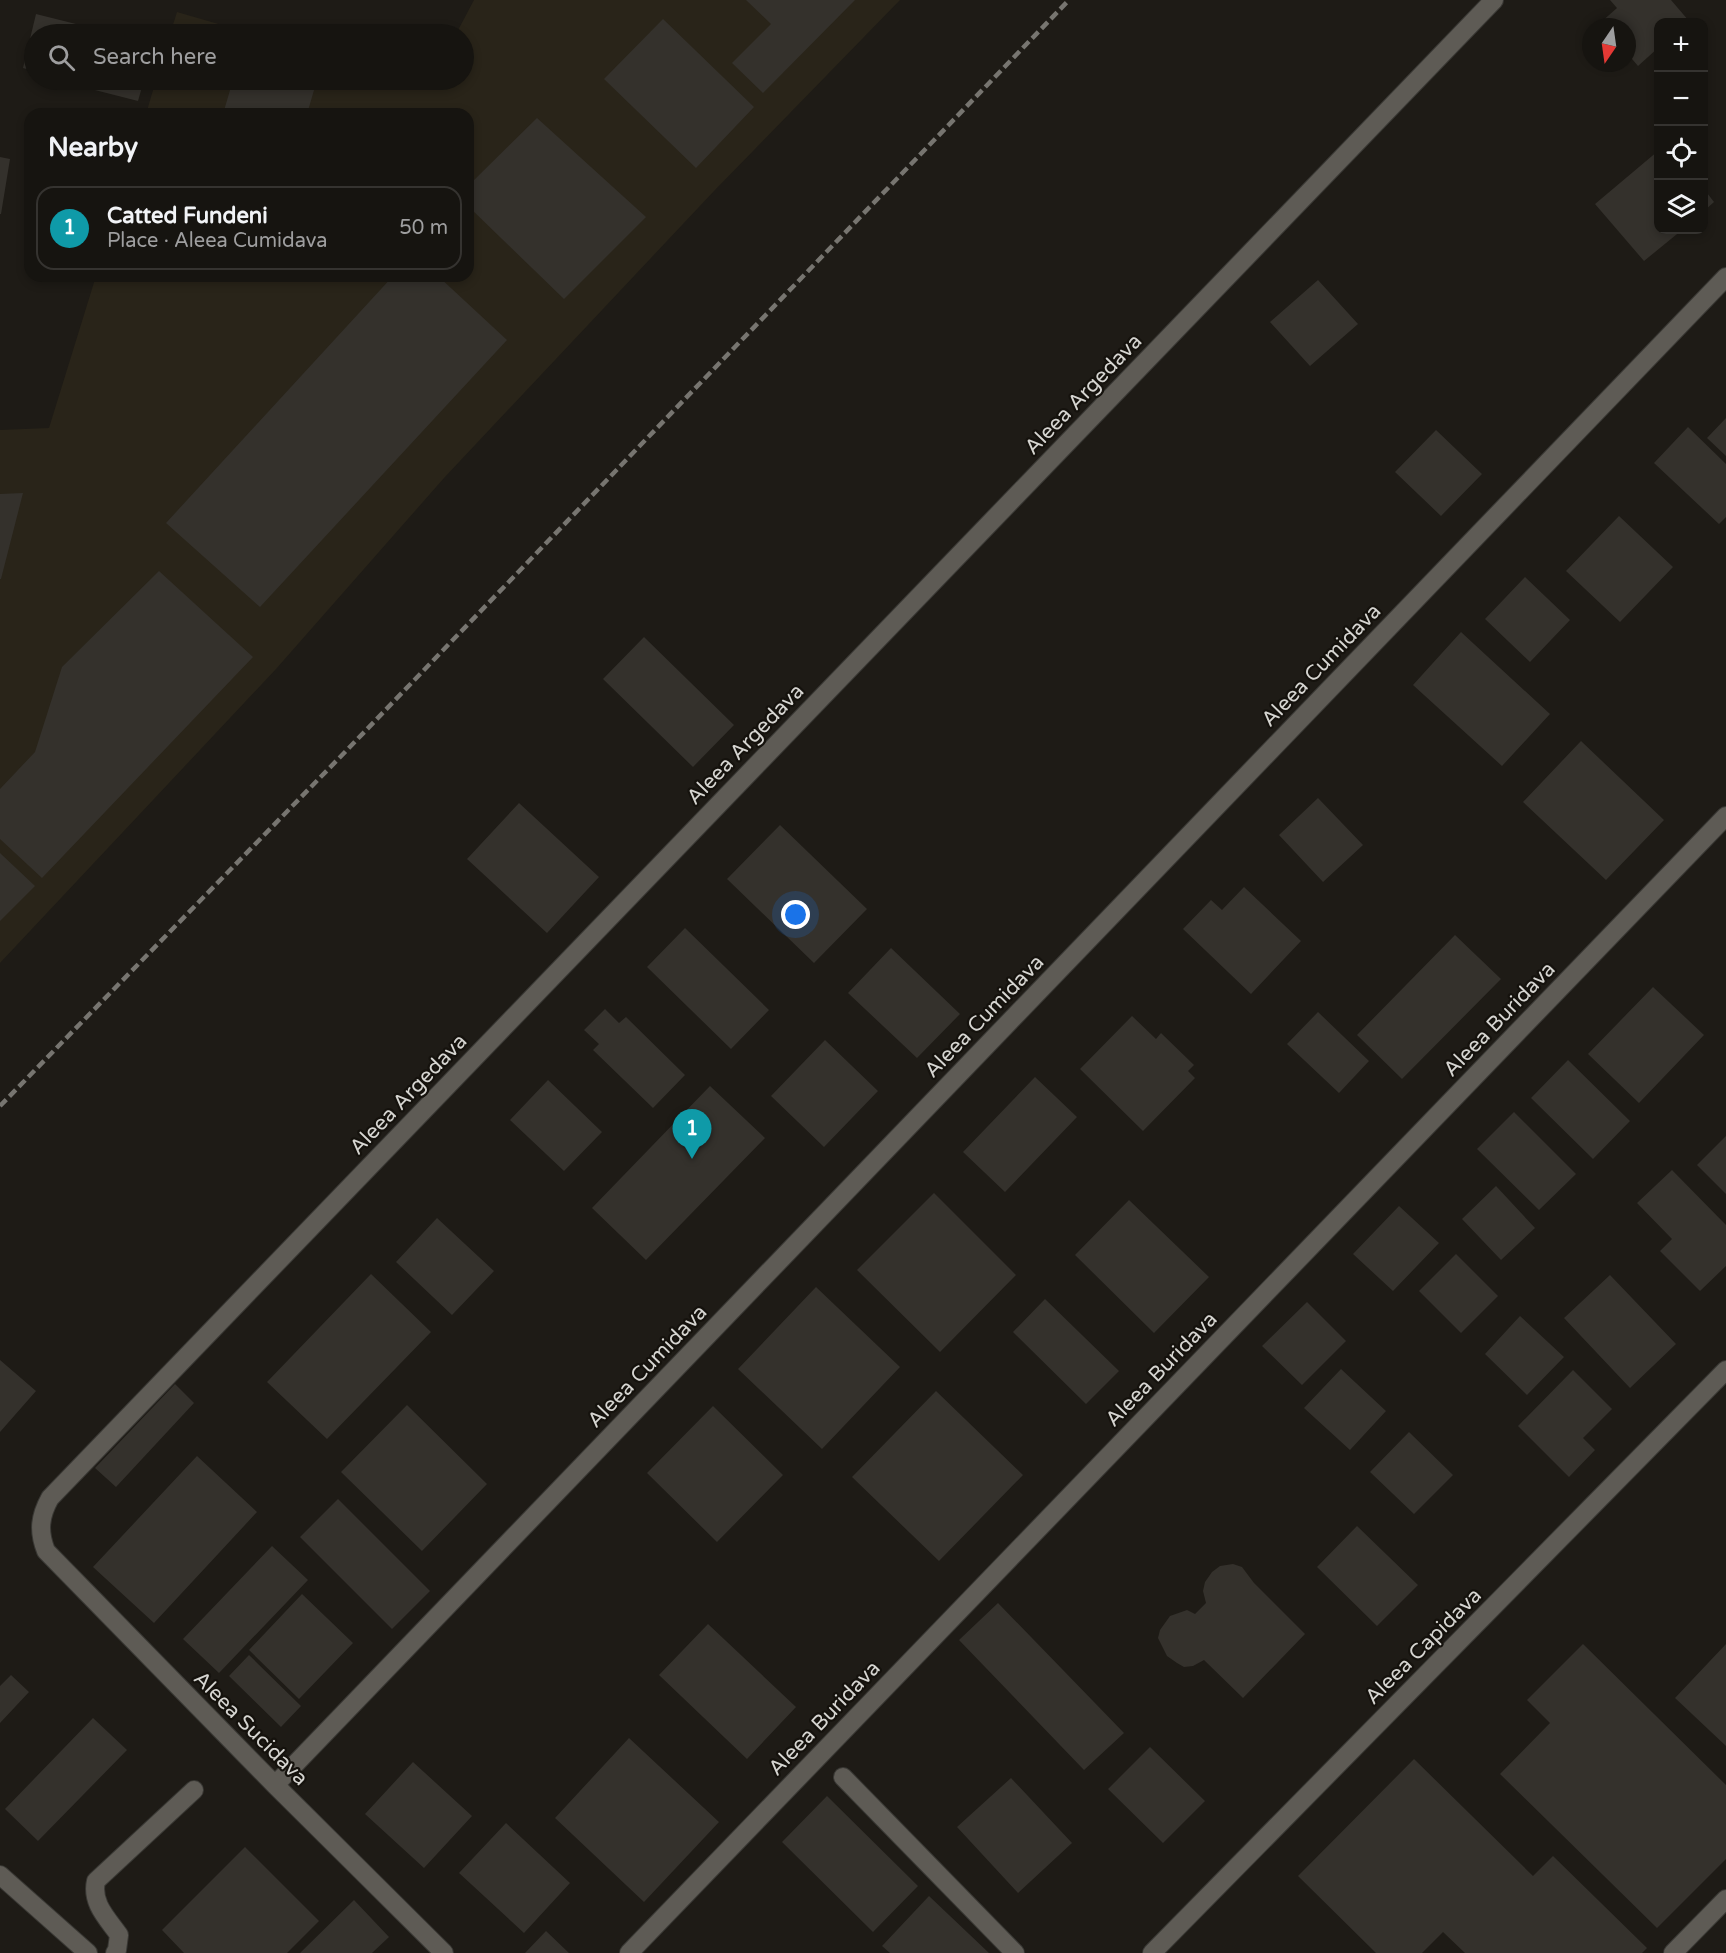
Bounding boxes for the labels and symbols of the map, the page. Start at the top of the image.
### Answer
north arrow [1582,18,1636,72]
street label: Aleea Argedava [1020,329,1147,460]
street label: Aleea Cumidava [1256,599,1386,732]
street label: Aleea Argedava [682,679,809,810]
your location [781,900,810,929]
street label: Aleea Cumidava [919,950,1049,1083]
street label: Aleea Buridava [1438,957,1560,1082]
street label: Aleea Argedava [345,1029,472,1160]
pin: 1 [672,1110,712,1159]
street label: Aleea Cumidava [582,1300,712,1433]
street label: Aleea Buridava [1100,1307,1222,1432]
street label: Aleea Capidava [1360,1583,1487,1710]
street label: Aleea Buridava [763,1656,885,1781]
street label: Aleea Sucidava [188,1666,313,1791]

